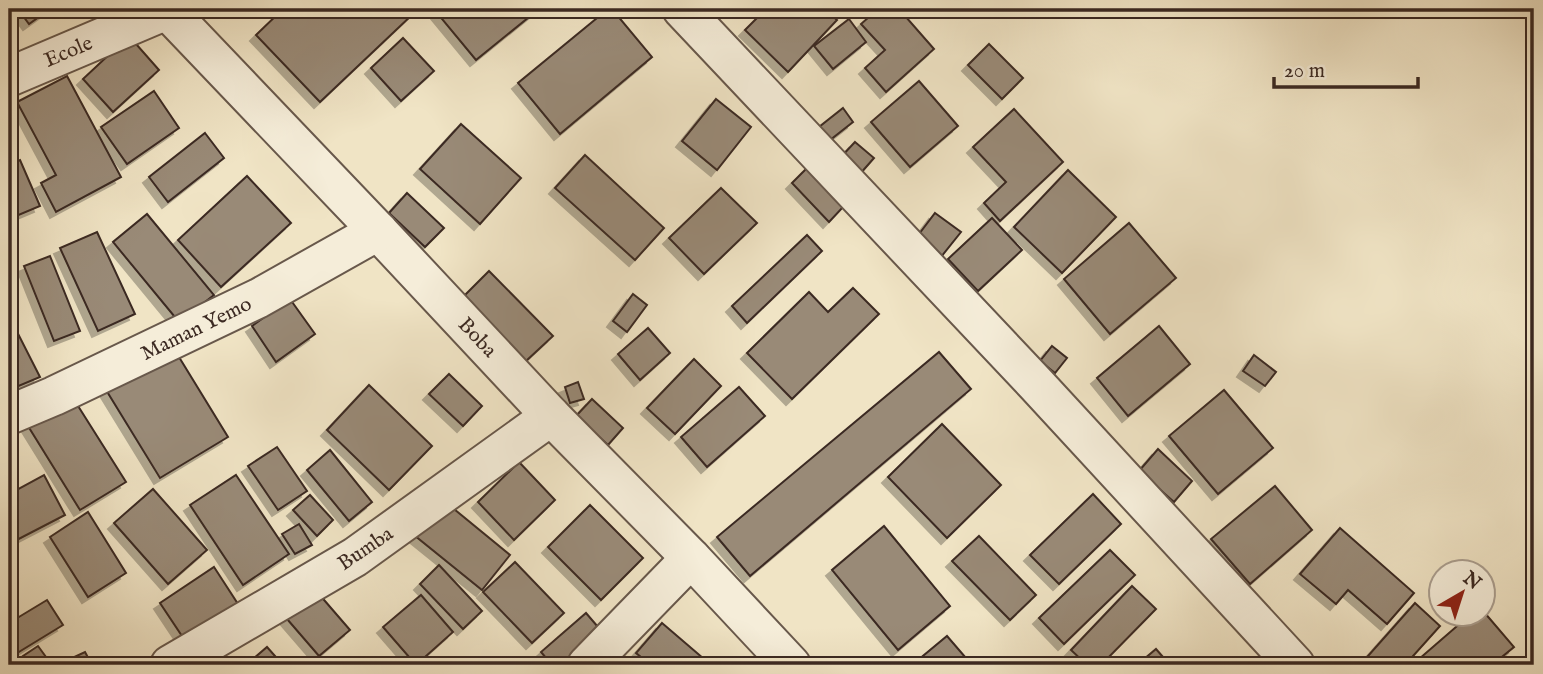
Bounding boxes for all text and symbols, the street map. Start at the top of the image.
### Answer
street label: Ecole [40,30,97,75]
scale bar [1274,46,1417,90]
text: 20 m [1284,58,1325,85]
street label: Maman Yemo [137,291,257,368]
street label: Boba [452,312,503,365]
street label: Bumba [333,520,400,578]
north arrow [1428,558,1498,628]
text: N [1457,566,1486,596]

